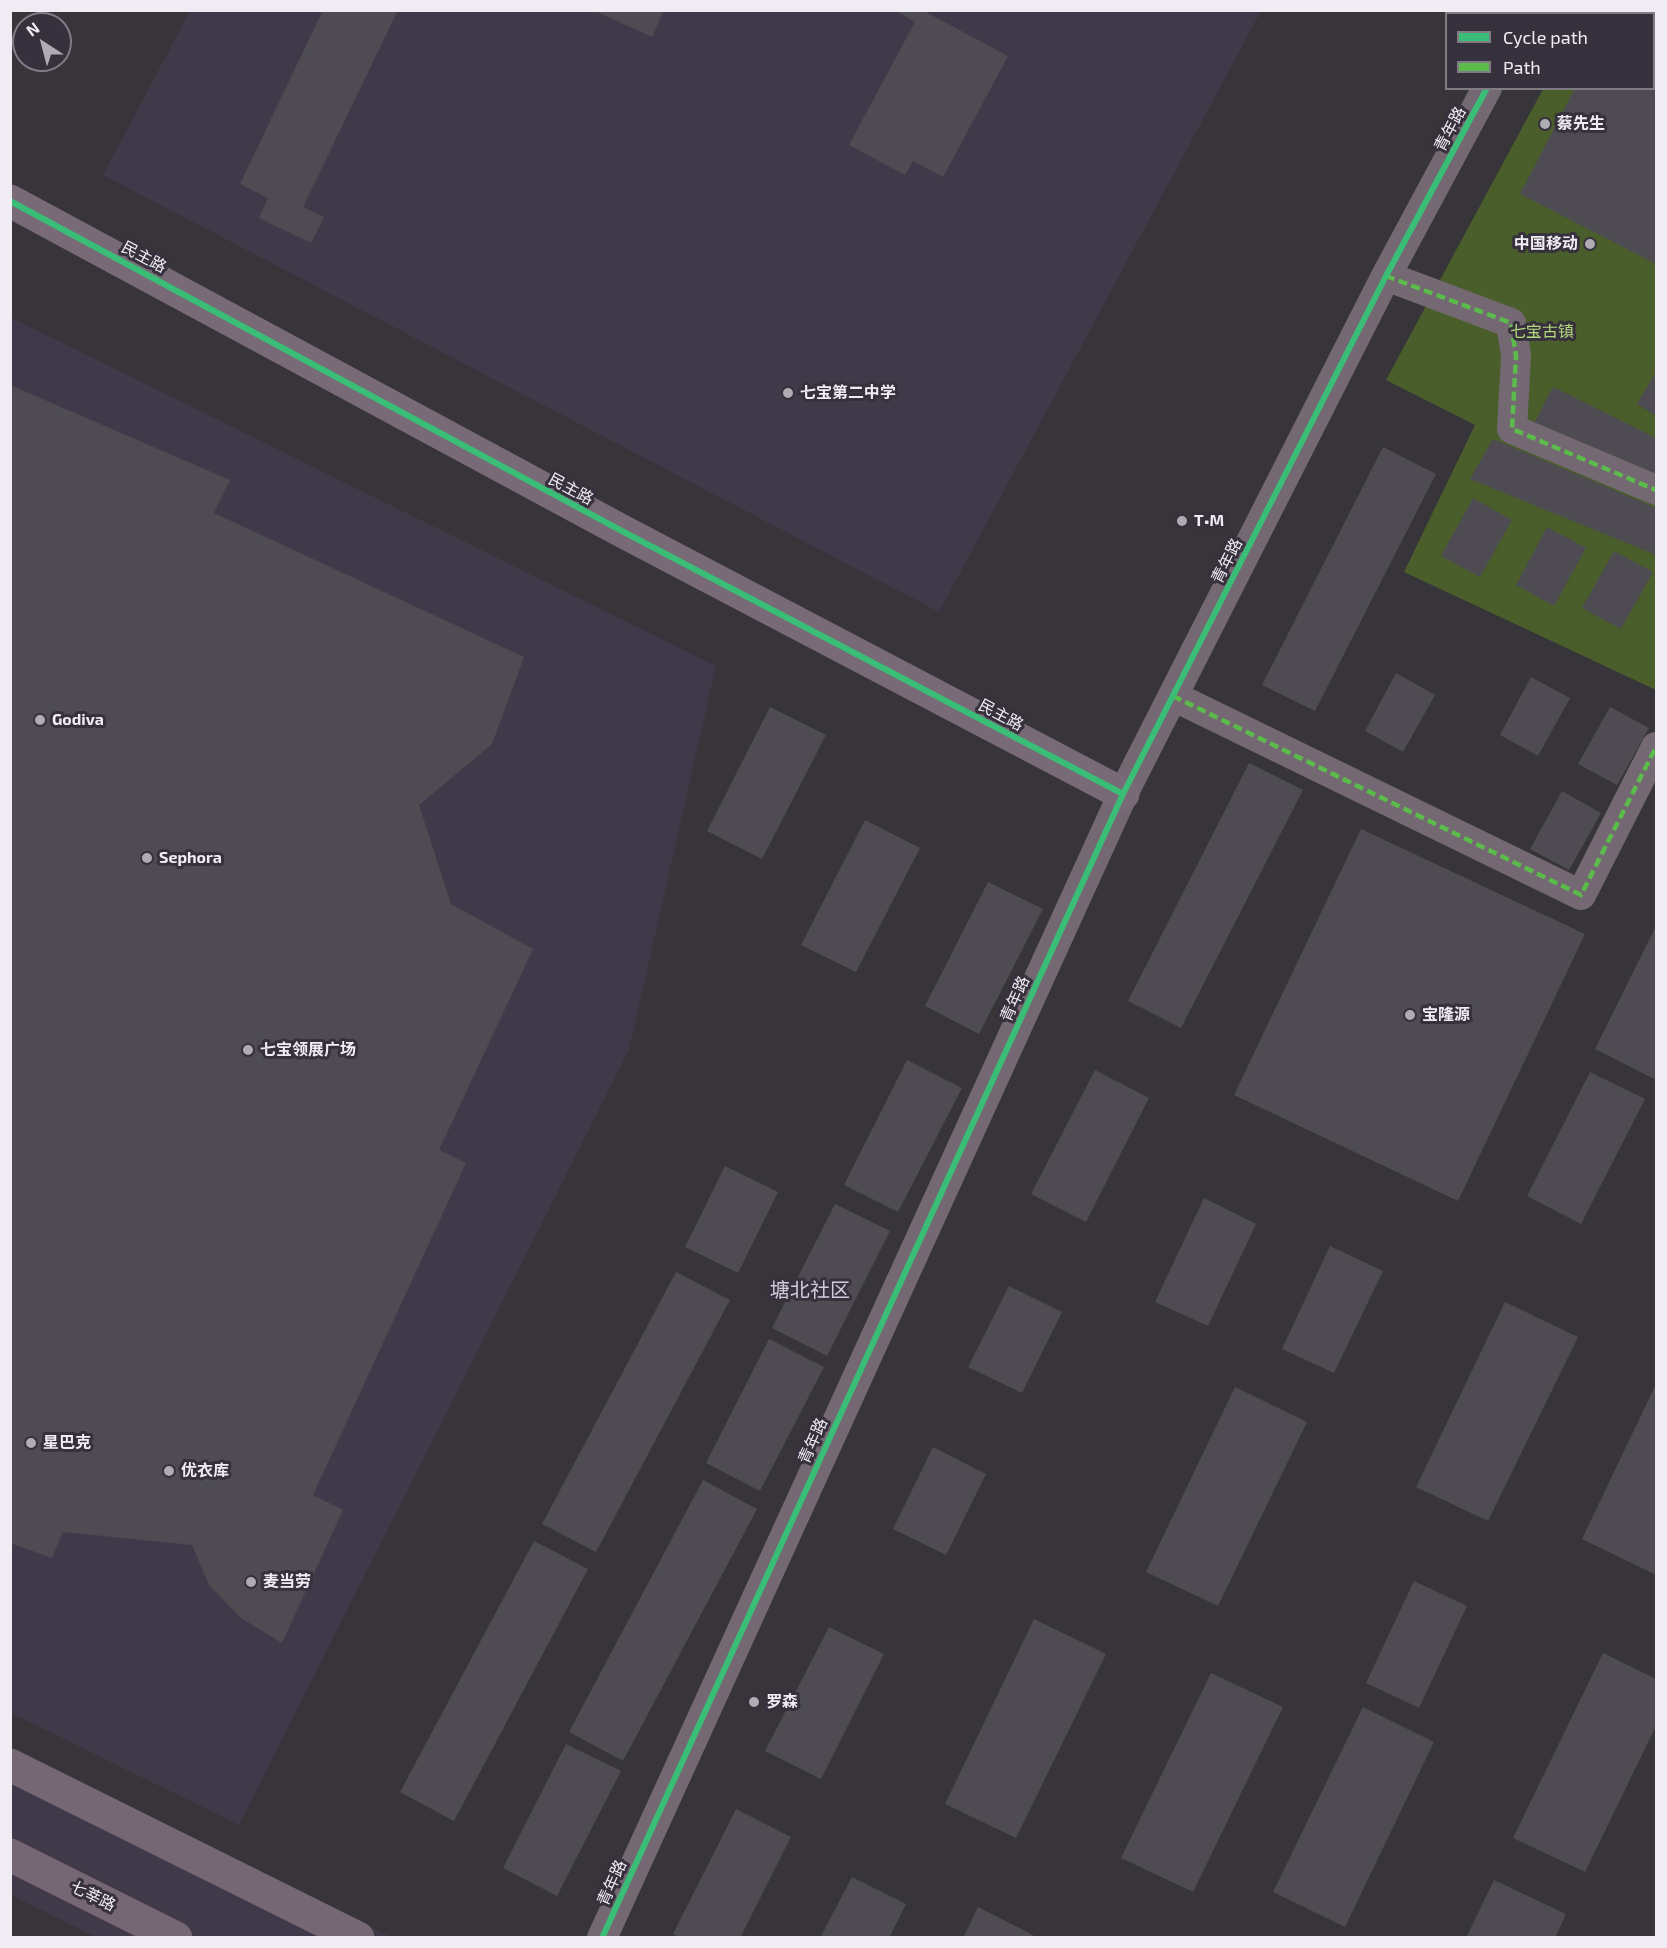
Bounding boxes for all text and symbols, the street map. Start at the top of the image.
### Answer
north arrow [12,12,72,72]
legend [1445,12,1655,90]
text: N [22,18,43,40]
text: Cycle path [1503,26,1588,48]
text: Path [1503,56,1541,78]
street label: 青年路 [1430,103,1470,155]
place label: 蔡先生 [1557,114,1605,134]
marker: 蔡先生 [1538,117,1552,131]
place label: 中国移动 [1514,234,1578,254]
street label: 民主路 [118,237,170,277]
marker: 中国移动 [1583,237,1597,251]
park label: 七宝古镇 [1510,322,1574,342]
place label: 七宝第二中学 [800,383,896,403]
marker: 七宝第二中学 [781,386,795,400]
street label: 民主路 [545,469,597,509]
place label: T•M [1194,511,1224,531]
marker: T•M [1175,514,1189,528]
street label: 青年路 [1208,535,1246,587]
street label: 民主路 [975,695,1027,735]
place label: Godiva [52,710,104,730]
marker: Godiva [33,713,47,727]
place label: Sephora [159,848,222,868]
marker: Sephora [140,851,154,865]
street label: 青年路 [996,973,1034,1025]
place label: 宝隆源 [1422,1005,1470,1025]
marker: 宝隆源 [1403,1008,1417,1022]
place label: 七宝领展广场 [260,1040,356,1060]
marker: 七宝领展广场 [241,1043,255,1057]
district label: 塘北社区 [770,1278,850,1302]
street label: 青年路 [794,1415,832,1467]
place label: 星巴克 [43,1433,91,1453]
marker: 星巴克 [24,1436,38,1450]
place label: 优衣库 [181,1461,229,1481]
marker: 优衣库 [162,1464,176,1478]
place label: 麦当劳 [263,1572,311,1592]
marker: 麦当劳 [244,1575,258,1589]
place label: 罗森 [766,1692,798,1712]
marker: 罗森 [747,1695,761,1709]
street label: 青年路 [593,1857,631,1909]
street label: 七莘路 [67,1877,119,1915]

